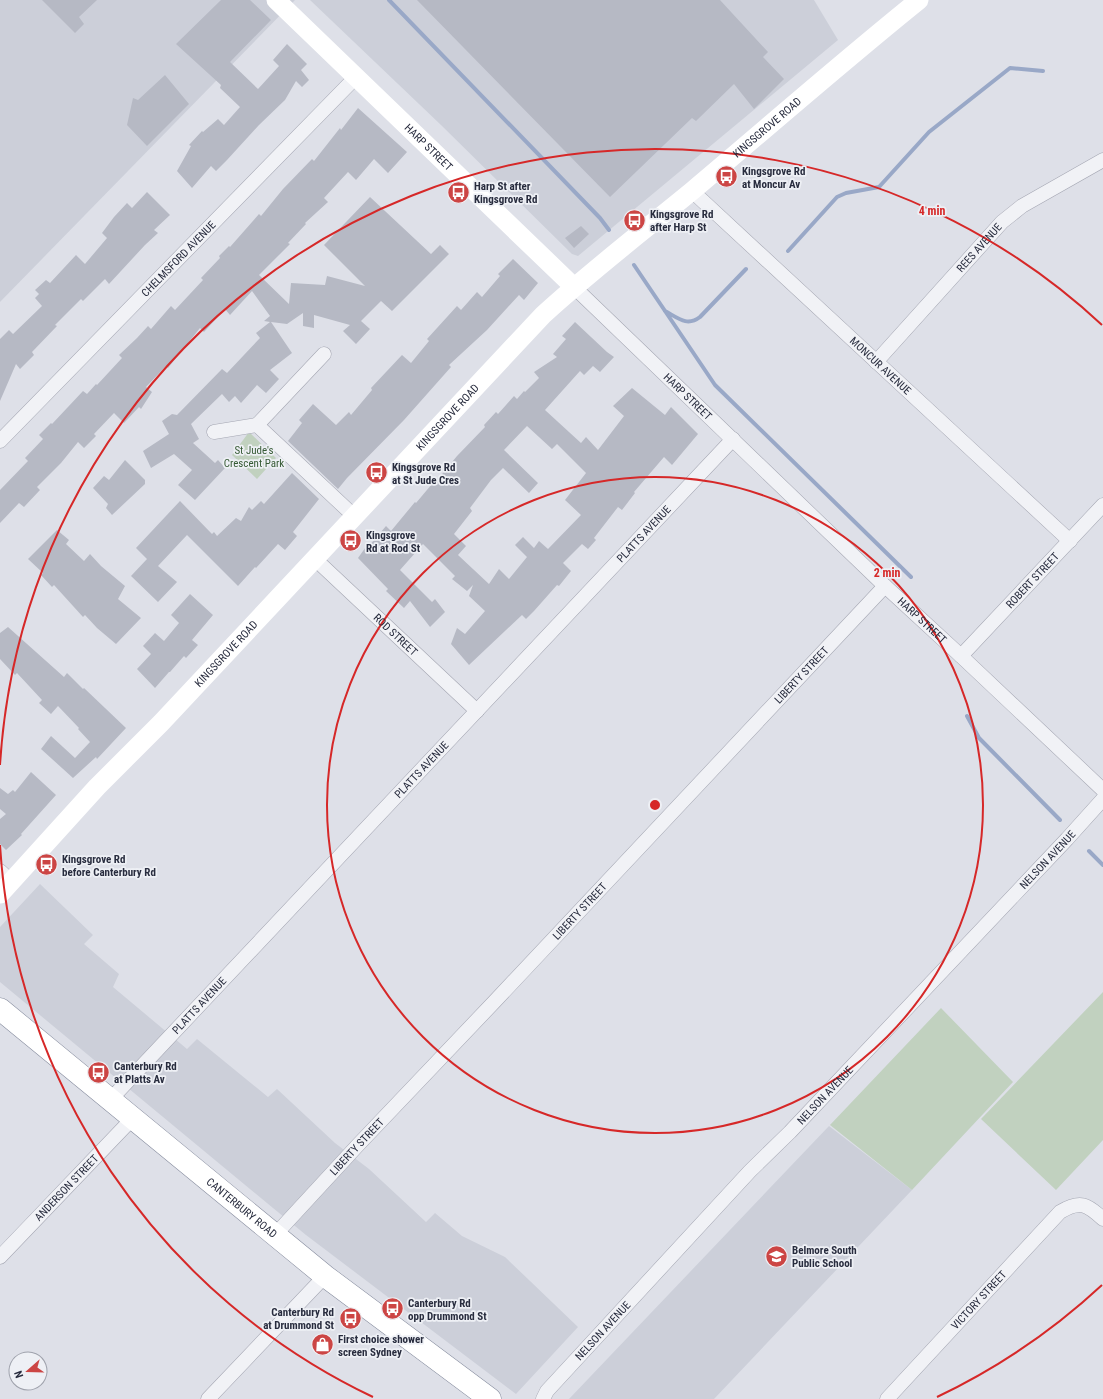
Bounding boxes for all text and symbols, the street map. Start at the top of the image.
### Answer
street label: KINGSGROVE ROAD [730,95,804,160]
street label: HARP STREET [402,121,456,173]
bus stop icon: Kingsgrove Rd at Moncur Av [713,164,739,190]
place label: Kingsgrove Rd at Moncur Av [742,165,805,191]
bus stop icon: Harp St after Kingsgrove Rd [445,179,471,205]
place label: Harp St after Kingsgrove Rd [474,180,537,206]
text: 4 min [919,204,945,218]
bus stop icon: Kingsgrove Rd after Harp St [621,207,647,233]
place label: Kingsgrove Rd after Harp St [650,208,713,234]
street label: CHELMSFORD AVENUE [139,218,218,299]
street label: REES AVENUE [954,220,1005,275]
street label: MONCUR AVENUE [847,334,914,397]
street label: HARP STREET [661,370,715,423]
street label: KINGSGROVE ROAD [413,381,481,453]
park label: St Jude's Crescent Park [224,444,284,470]
bus stop icon: Kingsgrove Rd at St Jude Cres [364,460,390,486]
place label: Kingsgrove Rd at St Jude Cres [392,461,459,487]
street label: PLATTS AVENUE [614,502,674,565]
bus stop icon: Kingsgrove Rd at Rod St [338,528,364,554]
place label: Kingsgrove Rd at Rod St [366,529,421,555]
street label: ROBERT STREET [1003,550,1062,611]
text: 2 min [874,566,900,580]
street label: HARP STREET [895,595,950,646]
street label: ROD STREET [371,611,420,659]
street label: KINGSGROVE ROAD [192,618,260,689]
street label: LIBERTY STREET [772,644,831,706]
street label: PLATTS AVENUE [392,738,451,801]
centre of rings [648,798,662,812]
street label: NELSON AVENUE [1017,827,1078,891]
bus stop icon: Kingsgrove Rd before Canterbury Rd [33,852,59,878]
place label: Kingsgrove Rd before Canterbury Rd [62,853,156,879]
street label: LIBERTY STREET [550,880,609,942]
street label: PLATTS AVENUE [169,974,229,1036]
bus stop icon: Canterbury Rd at Platts Av [85,1059,111,1085]
place label: Canterbury Rd at Platts Av [114,1060,177,1086]
street label: NELSON AVENUE [794,1063,856,1127]
street label: LIBERTY STREET [327,1115,387,1178]
street label: ANDERSON STREET [32,1152,101,1223]
street label: CANTERBURY ROAD [204,1175,280,1240]
school or university icon: Belmore South Public School [764,1243,790,1269]
place label: Belmore South Public School [792,1244,857,1270]
street label: VICTORY STREET [948,1268,1009,1332]
bus stop icon: Canterbury Rd opp Drummond St [379,1296,405,1322]
place label: Canterbury Rd opp Drummond St [408,1297,487,1323]
street label: NELSON AVENUE [572,1298,633,1363]
bus stop icon: Canterbury Rd at Drummond St [337,1305,363,1331]
place label: Canterbury Rd at Drummond St [263,1306,335,1332]
shop icon: First choice shower screen Sydney [310,1332,336,1358]
place label: First choice shower screen Sydney [338,1333,424,1359]
north arrow [8,1351,48,1391]
text: N [12,1369,26,1380]

